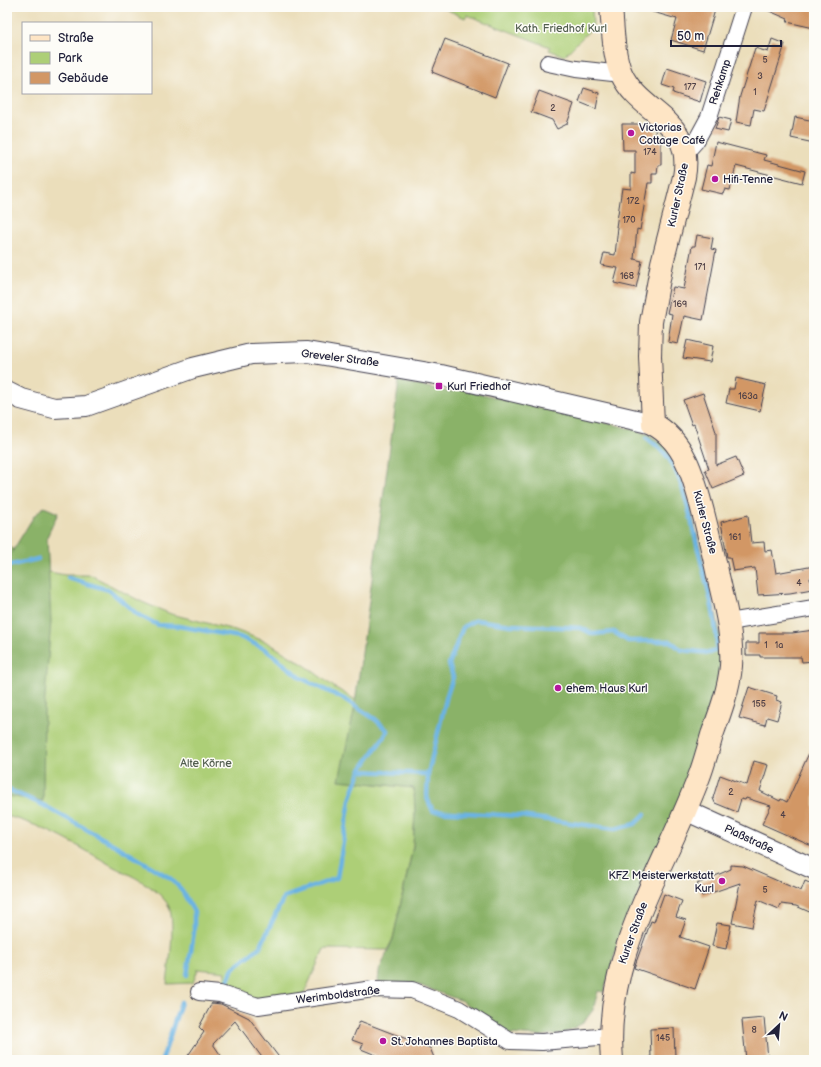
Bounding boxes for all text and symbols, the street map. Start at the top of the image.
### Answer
legend [22,22,152,94]
park label: Kath. Friedhof Kurl [515,22,607,35]
scale bar [671,22,781,48]
text: 50 m [677,29,704,44]
text: Straße [58,31,94,46]
text: Park [58,51,82,66]
house number: 5 [762,55,768,66]
street label: Rehkamp [707,57,733,107]
text: Gebäude [58,71,108,86]
house number: 3 [757,71,763,82]
house number: 177 [684,82,697,93]
house number: 1 [753,87,757,98]
house number: 2 [550,103,556,114]
place label: Victorias Cottage Café [639,121,705,147]
marker: Victorias Cottage Café [626,128,636,138]
house number: 174 [643,147,657,158]
street label: Kurler Straße [665,161,691,228]
place label: Hifi-Tenne [723,173,773,186]
marker: Hifi-Tenne [710,174,720,184]
house number: 172 [626,196,640,207]
house number: 170 [622,215,636,226]
house number: 171 [694,262,706,273]
house number: 168 [620,271,634,282]
house number: 169 [673,299,687,310]
street label: Greveler Straße [300,347,380,369]
place label: Kurl Friedhof [447,380,512,393]
marker: Kurl Friedhof [434,381,444,391]
house number: 163a [738,391,758,402]
street label: Kurler Straße [690,489,720,556]
house number: 161 [729,532,741,543]
house number: 4 [796,578,802,589]
house number: 1 [764,640,768,651]
house number: 1a [775,640,783,651]
place label: ehem. Haus Kurl [566,682,648,695]
marker: ehem. Haus Kurl [553,683,563,693]
house number: 155 [752,699,766,710]
park label: Alte Körne [180,757,232,770]
house number: 2 [728,787,734,798]
house number: 4 [780,810,786,821]
street label: Plaßstraße [722,822,776,856]
place label: KFZ Meisterwerkstatt Kurl [608,869,715,895]
marker: KFZ Meisterwerkstatt Kurl [717,876,727,886]
house number: 5 [762,885,768,896]
street label: Kurler Straße [616,900,650,966]
street label: Werimboldstraße [295,983,381,1007]
north arrow [759,1005,799,1045]
text: N [777,1009,790,1024]
house number: 8 [751,1025,757,1036]
house number: 145 [656,1033,670,1044]
place label: St. Johannes Baptista [391,1035,498,1048]
marker: St. Johannes Baptista [378,1036,388,1046]

